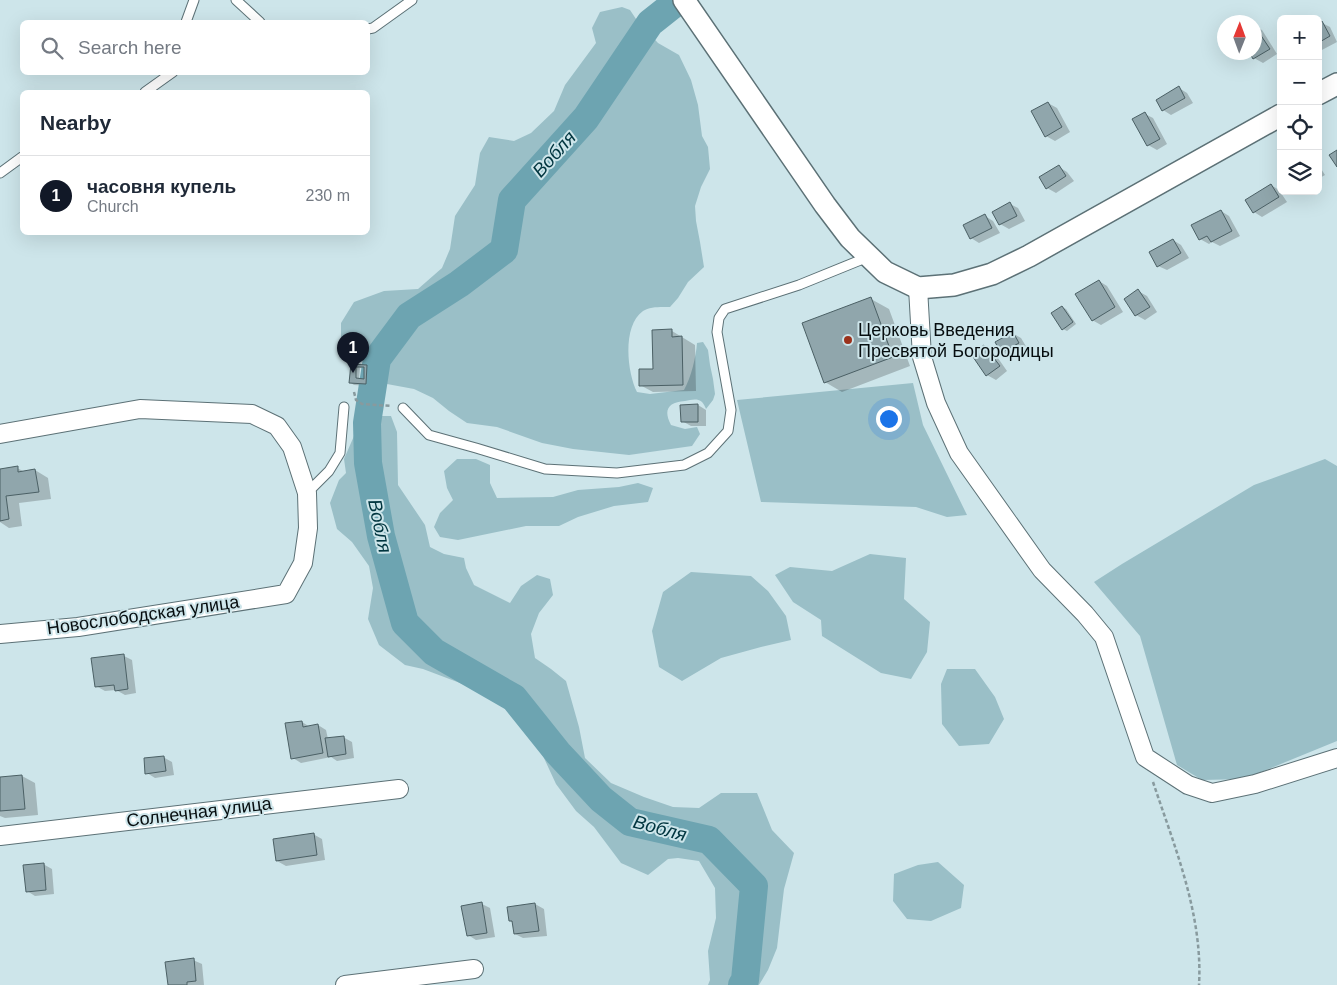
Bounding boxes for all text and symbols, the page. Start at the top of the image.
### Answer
north arrow [1217,15,1262,60]
map controls [1277,15,1322,195]
button: + [1277,15,1322,60]
search box [20,20,370,75]
icon: search [38,34,66,62]
text: Search here [78,37,182,58]
button: − [1277,60,1322,105]
button: locate [1277,105,1322,150]
text: Nearby [40,111,111,134]
water label: Вобля [528,127,580,181]
button: layers [1277,150,1322,195]
text: часовня купель [87,176,236,197]
text: 1 [52,187,60,204]
text: 230 m [306,187,350,204]
text: Church [87,198,139,215]
place label: Церковь Введения Пресвятой Богородицы [858,320,1054,361]
pin: 1 [337,332,369,373]
marker: Церковь Введения Пресвятой Богородицы [842,334,854,346]
your location [876,406,902,432]
water label: Вобля [364,497,396,555]
street label: Новослободская улица [46,591,241,638]
street label: Солнечная улица [125,793,274,831]
water label: Вобля [631,811,689,845]

